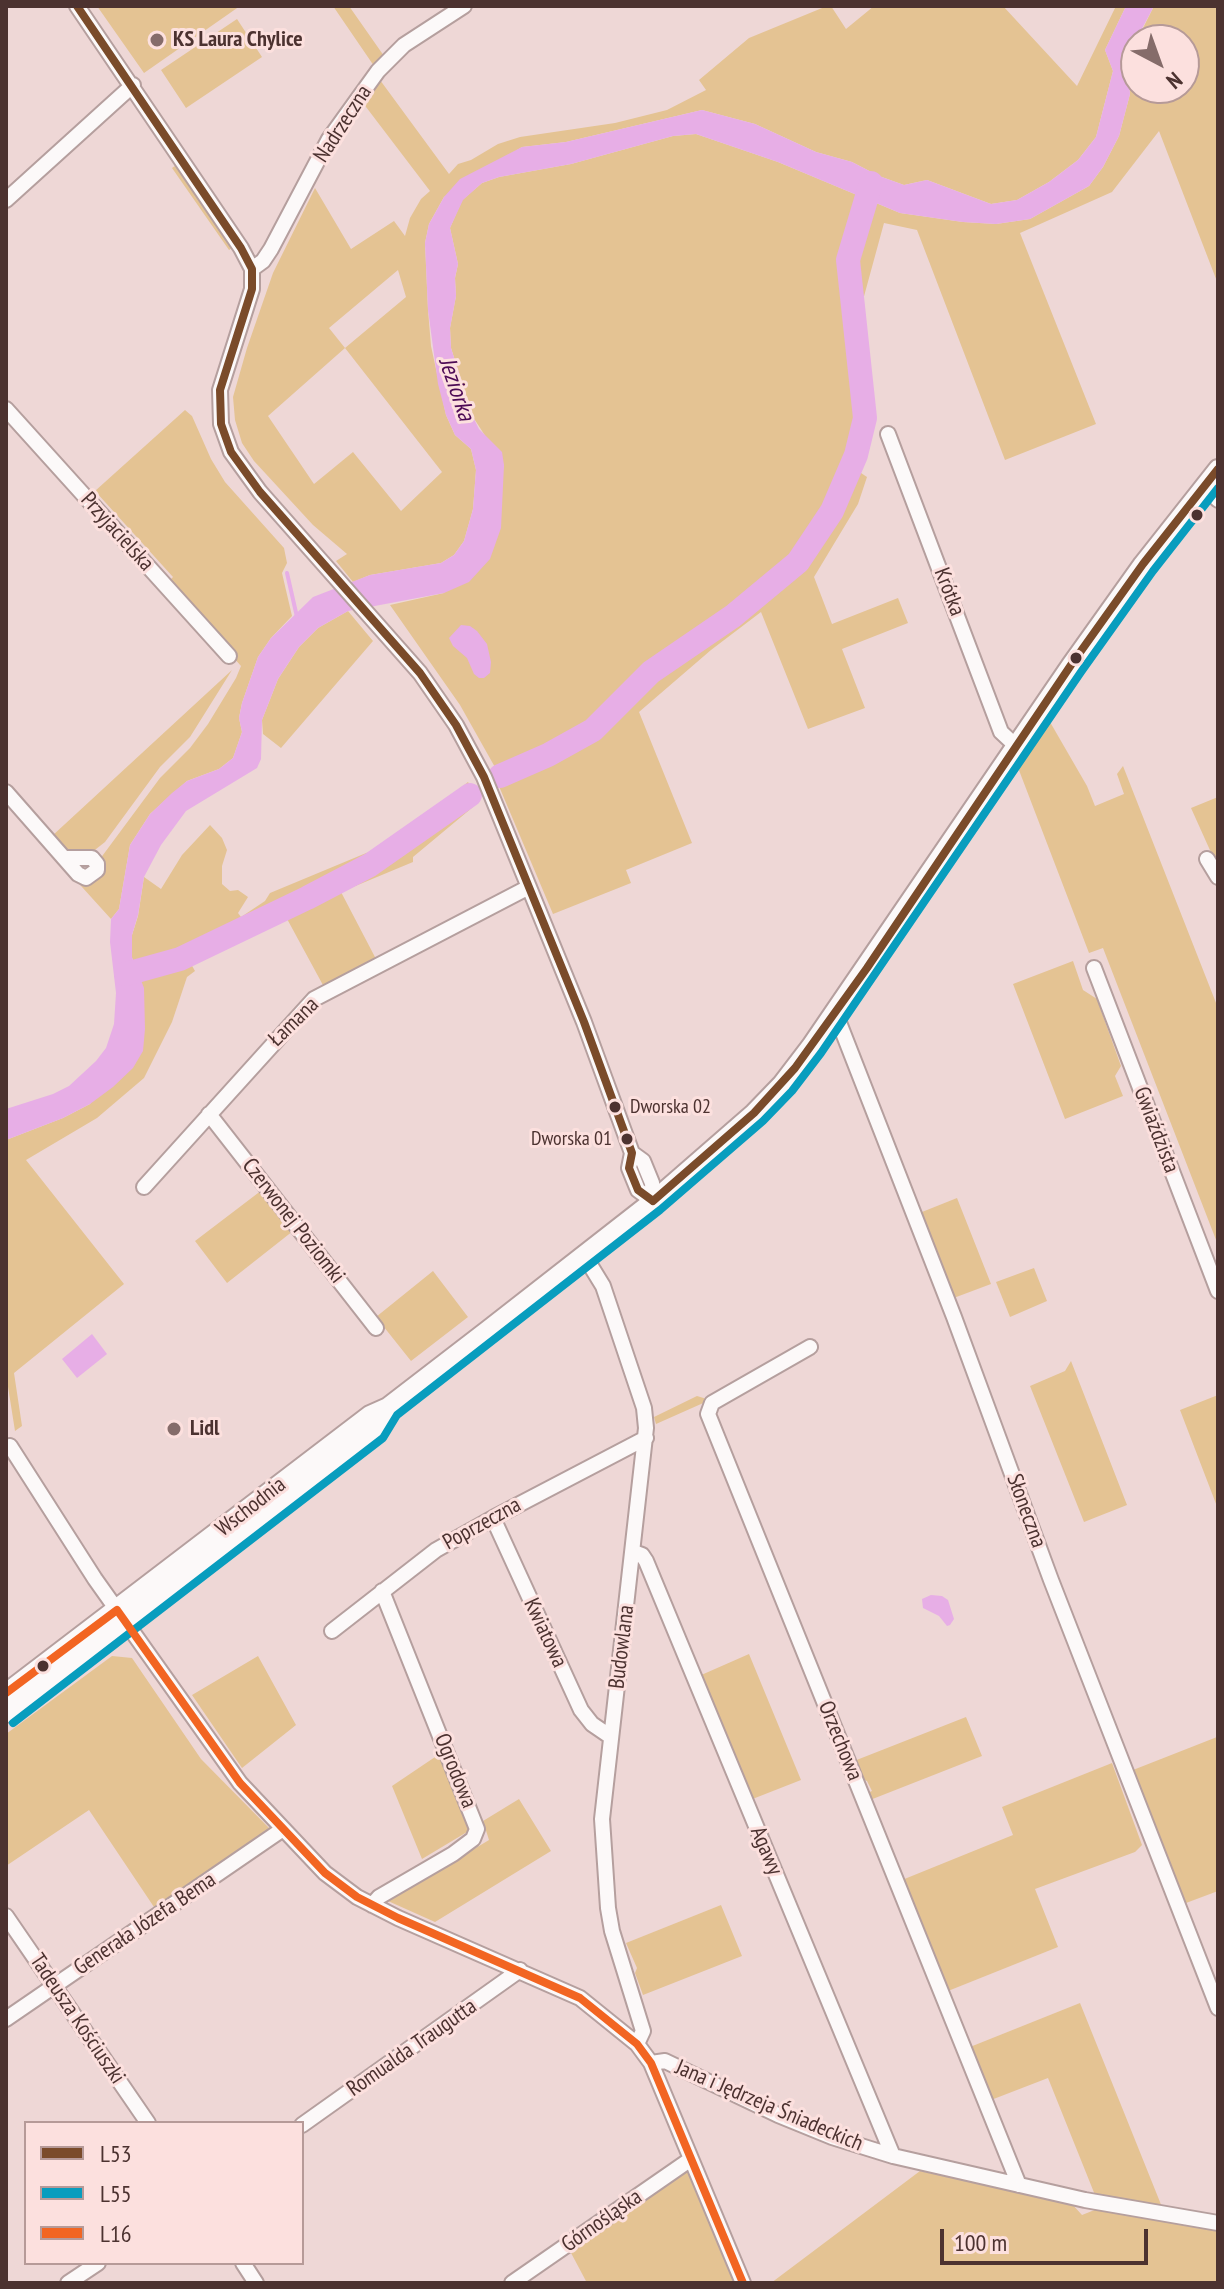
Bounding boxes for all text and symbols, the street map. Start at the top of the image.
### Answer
north arrow [1120,24,1200,104]
place label: KS Laura Chylice [173,27,303,53]
marker: KS Laura Chylice [148,31,166,49]
text: N [1161,66,1188,95]
street label: Nadrzeczna [308,80,378,168]
water label: Jeziorka [432,353,480,425]
street label: Przyjacielska [75,487,159,577]
unlabelled marker [1189,507,1205,523]
street label: Krótka [928,564,970,620]
unlabelled marker [1068,650,1084,666]
street label: Łamana [264,992,324,1052]
street label: Gwiaździsta [1128,1083,1184,1177]
place label: Dworska 02 [630,1095,711,1119]
marker: Dworska 02 [607,1099,623,1115]
place label: Dworska 01 [531,1127,612,1151]
marker: Dworska 01 [619,1131,635,1147]
street label: Czerwonej Poziomki [236,1153,350,1289]
place label: Lidl [190,1416,219,1442]
marker: Lidl [165,1420,183,1438]
street label: Słoneczna [1000,1471,1052,1551]
street label: Wschodnia [211,1472,291,1542]
street label: Poprzeczna [438,1492,526,1556]
street label: Kwiatowa [518,1594,572,1672]
street label: Budowlana [604,1604,640,1690]
unlabelled marker [35,1658,51,1674]
street label: Orzechowa [812,1697,868,1785]
street label: Ogrodowa [428,1730,482,1812]
street label: Agawy [744,1823,788,1879]
street label: Generała Józefa Bema [69,1867,221,1981]
street label: Tadeusza Kościuszki [24,1949,130,2089]
street label: Romualda Traugutta [342,1994,482,2102]
street label: Jana i Jędrzeja Śniadeckich [671,2055,867,2157]
legend [24,2121,304,2265]
text: L53 [100,2138,132,2169]
text: L55 [100,2178,132,2209]
street label: Górnośląska [557,2184,647,2258]
scale bar [944,2213,1152,2263]
text: L16 [100,2218,132,2249]
text: 100 m [954,2227,1007,2258]

